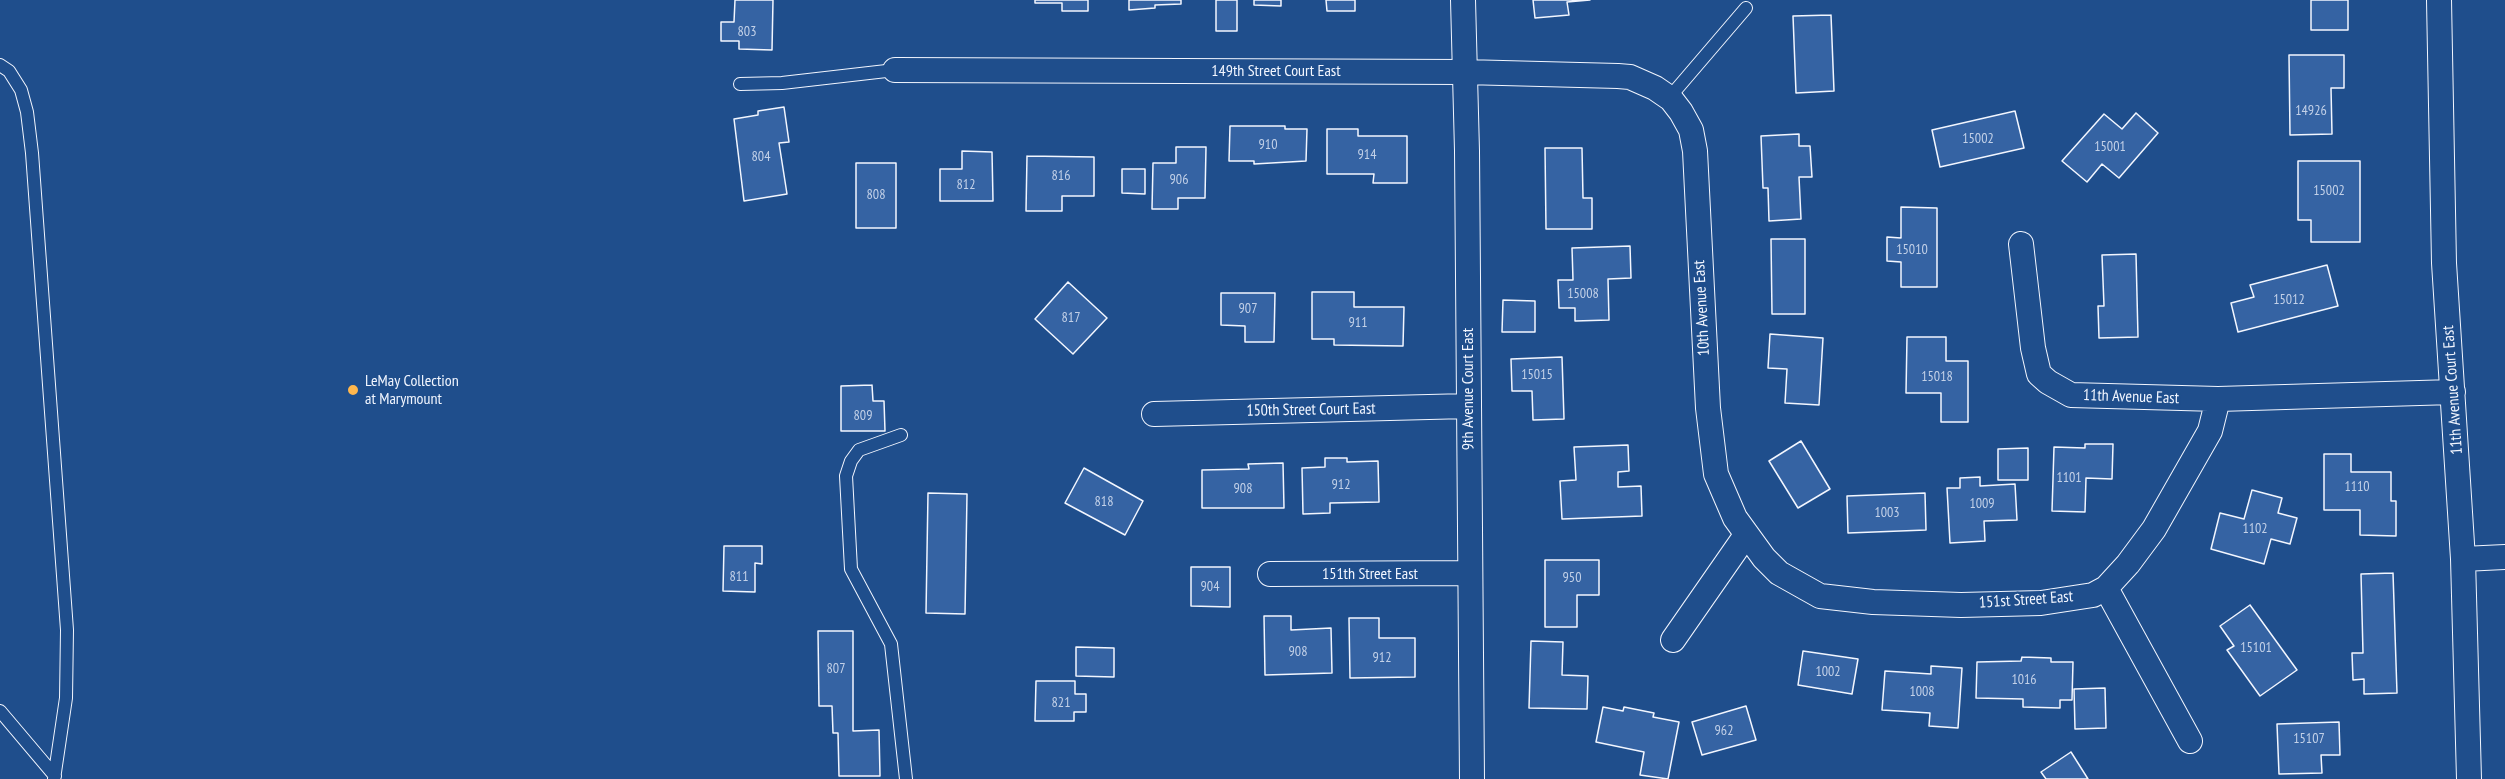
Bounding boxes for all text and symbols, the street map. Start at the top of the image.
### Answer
house number: 803 [738,24,756,40]
street label: 149th Street Court East [1211,61,1341,81]
house number: 14926 [2295,103,2327,119]
house number: 15002 [1962,131,1994,147]
house number: 910 [1259,137,1277,153]
house number: 15001 [2094,139,2126,155]
house number: 914 [1358,147,1376,163]
house number: 804 [752,149,770,165]
house number: 816 [1052,168,1070,184]
house number: 906 [1170,172,1188,188]
house number: 812 [957,177,975,193]
house number: 15002 [2313,183,2345,199]
house number: 808 [867,187,885,203]
house number: 15010 [1896,242,1928,258]
street label: 10th Avenue East [1690,259,1714,357]
house number: 15008 [1567,286,1599,302]
house number: 15012 [2273,292,2305,308]
house number: 907 [1239,301,1257,317]
house number: 817 [1062,310,1080,326]
house number: 911 [1349,315,1367,331]
street label: 11th Avenue Court East [2439,325,2467,455]
street label: 9th Avenue Court East [1458,328,1478,450]
house number: 15015 [1521,367,1553,383]
house number: 15018 [1921,369,1953,385]
place label: LeMay Collection at Marymount [365,371,459,409]
marker: LeMay Collection at Marymount [346,383,360,397]
street label: 11th Avenue East [2083,386,2179,408]
street label: 150th Street Court East [1246,399,1376,421]
house number: 809 [854,408,872,424]
house number: 1101 [2056,470,2082,486]
house number: 912 [1332,477,1350,493]
house number: 1110 [2344,479,2370,495]
house number: 908 [1234,481,1252,497]
house number: 818 [1095,494,1113,510]
house number: 1009 [1969,496,1995,512]
house number: 1003 [1874,505,1900,521]
house number: 1102 [2242,521,2268,537]
street label: 151th Street East [1322,564,1418,584]
house number: 811 [730,569,748,585]
house number: 950 [1563,570,1581,586]
house number: 904 [1201,579,1219,595]
street label: 151st Street East [1978,587,2074,613]
house number: 15101 [2240,640,2272,656]
house number: 908 [1289,644,1307,660]
house number: 912 [1373,650,1391,666]
house number: 807 [827,661,845,677]
house number: 1002 [1815,664,1841,680]
house number: 1016 [2011,672,2037,688]
house number: 1008 [1909,684,1935,700]
house number: 821 [1052,695,1070,711]
house number: 962 [1715,723,1733,739]
house number: 15107 [2293,731,2325,747]

